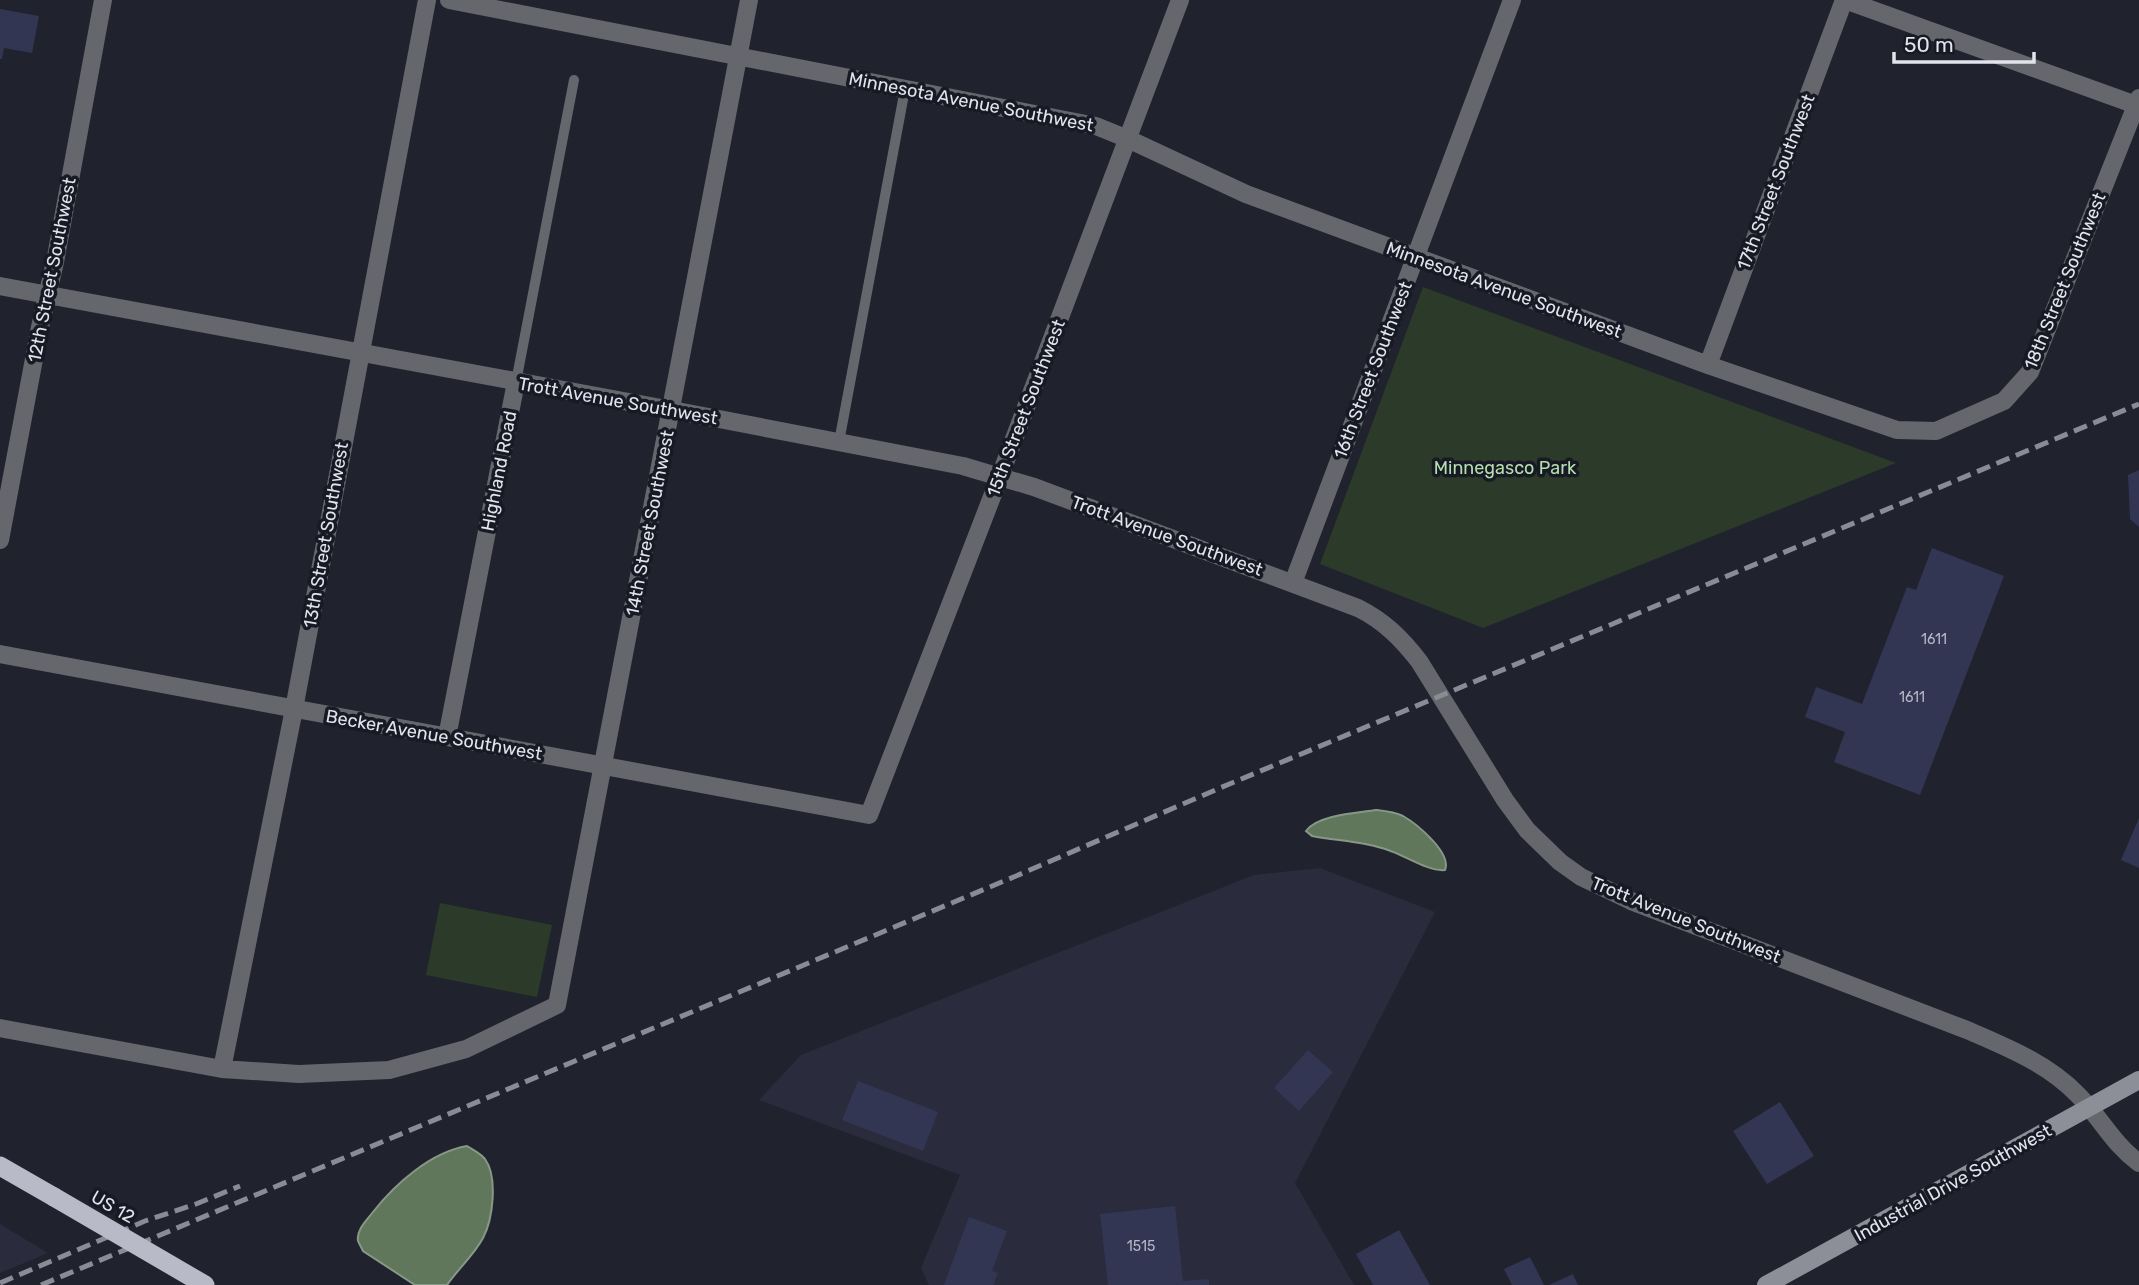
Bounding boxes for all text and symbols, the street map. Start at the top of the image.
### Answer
scale bar [1894,21,2034,65]
text: 50 m [1904,32,1954,57]
street label: Minnesota Avenue Southwest [847,67,1095,137]
street label: 17th Street Southwest [1732,91,1820,273]
street label: 12th Street Southwest [23,176,81,364]
street label: 18th Street Southwest [2019,189,2111,373]
street label: Minnesota Avenue Southwest [1383,237,1625,343]
street label: 16th Street Southwest [1329,278,1417,462]
street label: 15th Street Southwest [982,316,1070,500]
street label: Trott Avenue Southwest [517,373,719,429]
street label: Highland Road [477,409,521,533]
street label: 14th Street Southwest [621,428,679,618]
street label: 13th Street Southwest [299,440,353,630]
park label: Minnegasco Park [1434,457,1577,479]
street label: Trott Avenue Southwest [1068,491,1266,581]
house number: 1611 [1921,631,1947,648]
house number: 1611 [1899,689,1925,706]
street label: Becker Avenue Southwest [324,705,544,765]
street label: Trott Avenue Southwest [1588,872,1784,968]
street label: Industrial Drive Southwest [1851,1120,2055,1246]
street label: US 12 [87,1186,139,1228]
house number: 1515 [1127,1238,1155,1255]

